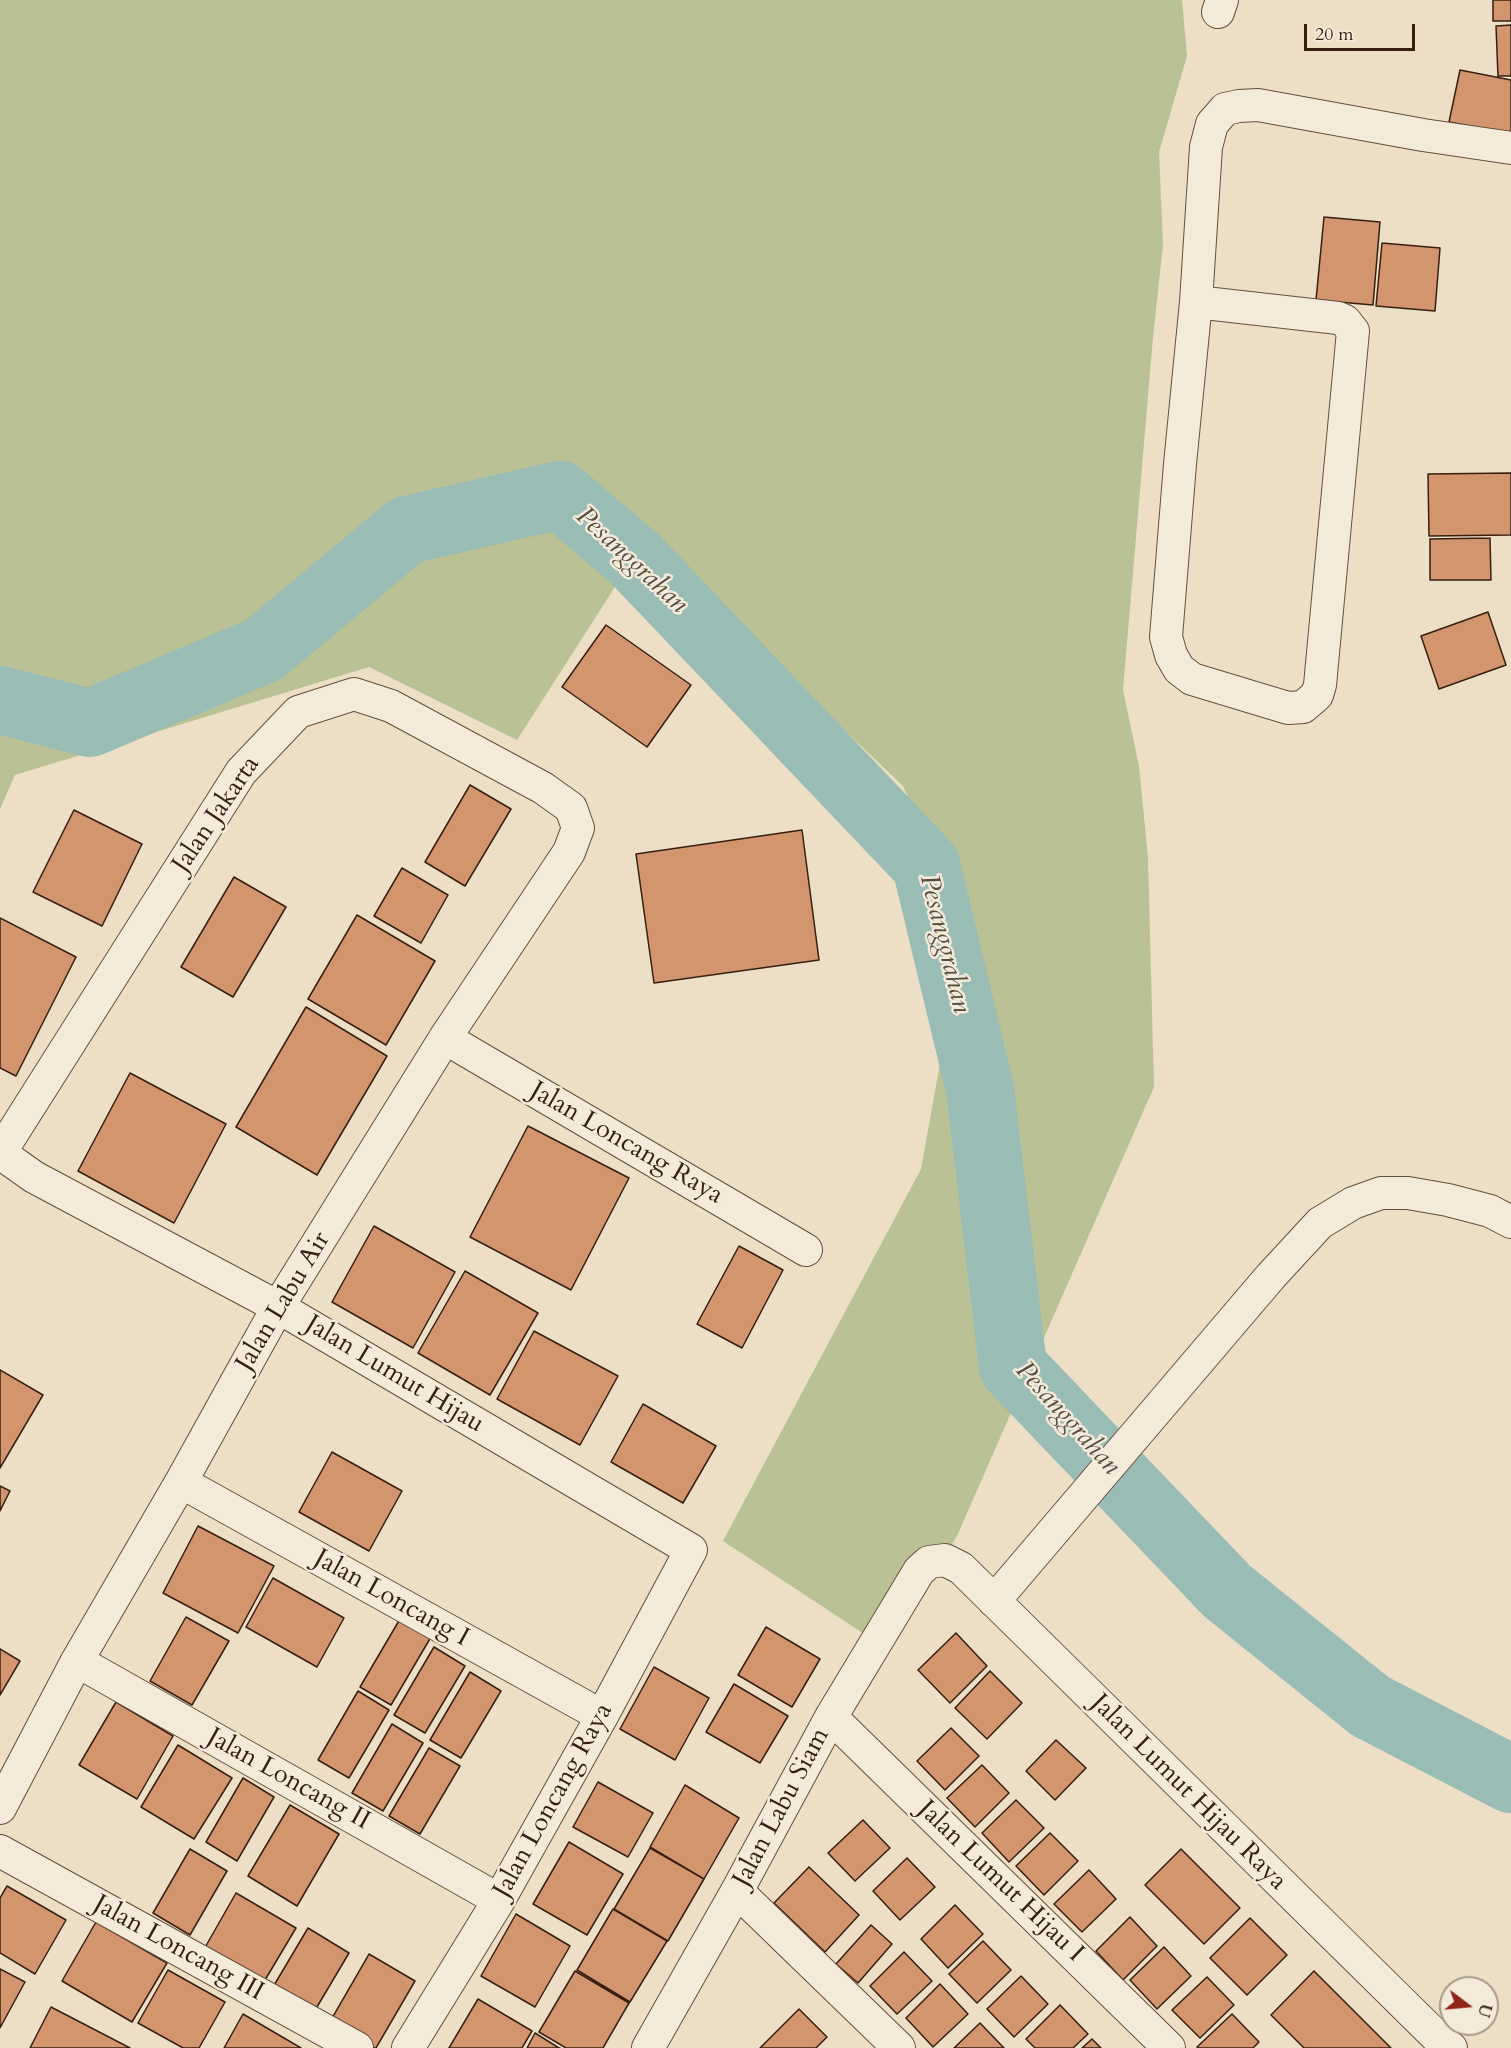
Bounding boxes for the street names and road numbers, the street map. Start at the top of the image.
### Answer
street label: Jalan Jakarta [167,751,267,879]
street label: Jalan Loncang Raya [524,1076,728,1212]
street label: Jalan Labu Air [230,1227,338,1377]
street label: Jalan Lumut Hijau [299,1309,489,1441]
street label: Jalan Loncang I [308,1544,474,1654]
street label: Jalan Lumut Hijau Raya [1084,1689,1292,1897]
street label: Jalan Loncang Raya [488,1698,620,1904]
street label: Jalan Loncang II [201,1722,375,1838]
street label: Jalan Labu Siam [727,1723,837,1893]
street label: Jalan Lumut Hijau I [910,1795,1090,1969]
street label: Jalan Loncang III [87,1889,269,2009]

